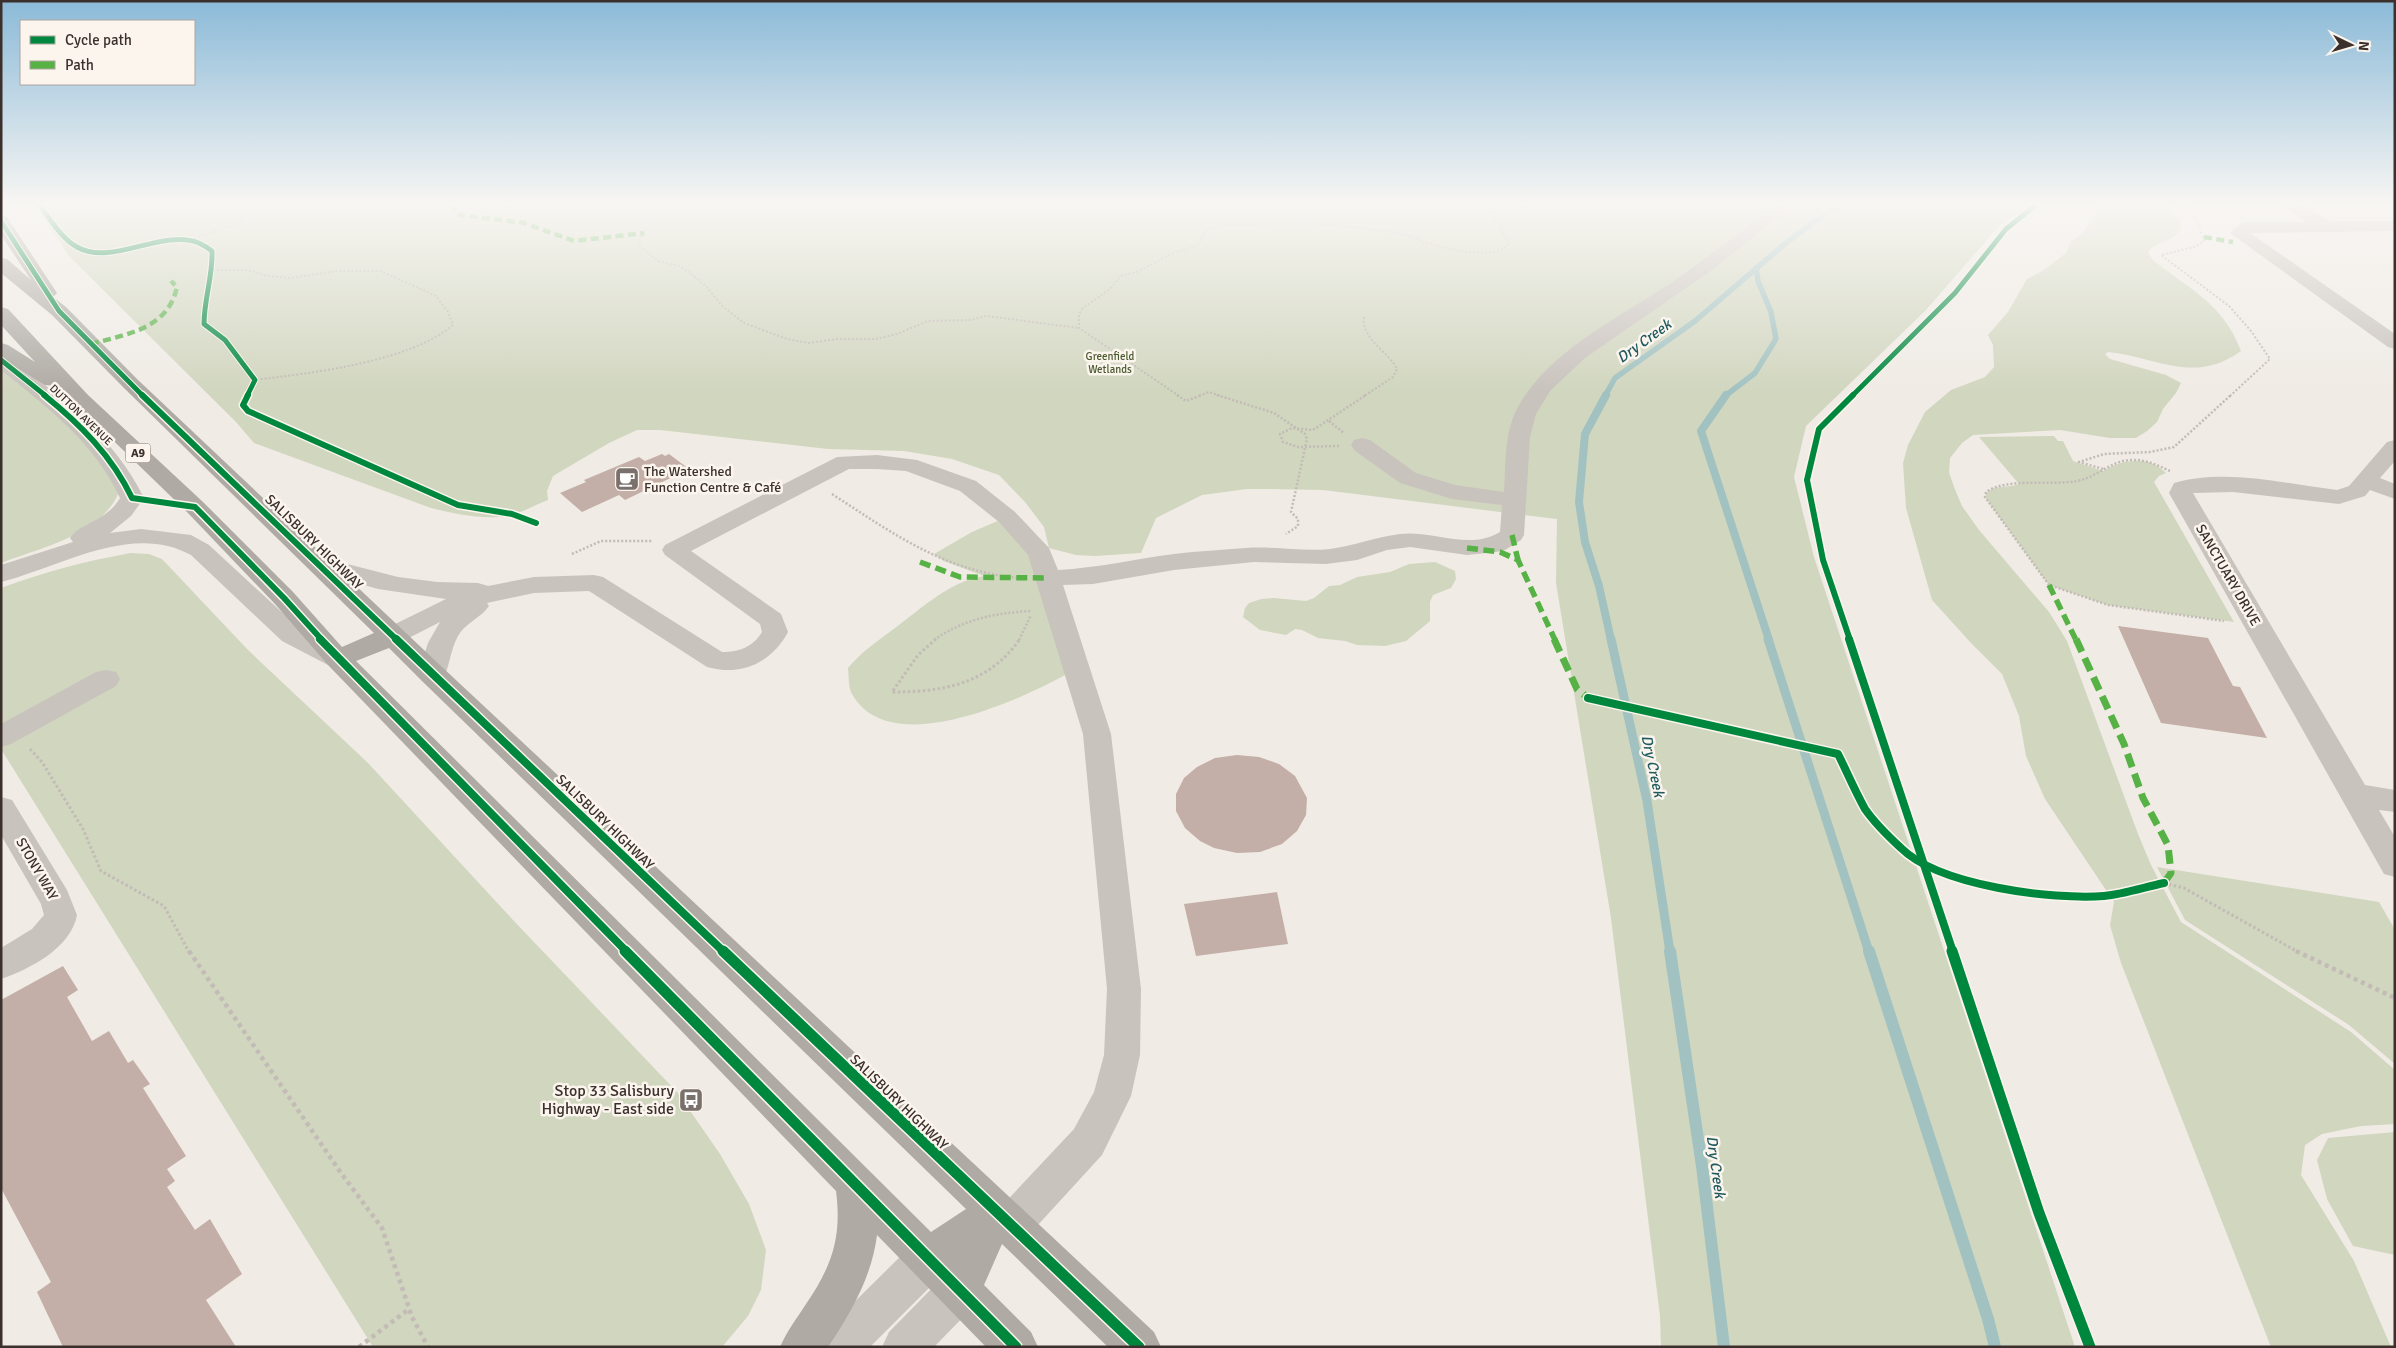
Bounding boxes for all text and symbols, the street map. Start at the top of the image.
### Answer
legend [20,20,195,85]
north arrow [2326,20,2376,70]
text: Cycle path [65,31,132,49]
text: N [2355,40,2372,52]
text: Path [65,56,94,74]
water label: Dry Creek [1613,314,1676,367]
park label: Greenfield Wetlands [1086,350,1135,376]
street label: DUTTON AVENUE [47,382,115,448]
road number: A9 [126,443,150,462]
place label: The Watershed Function Centre & Café [644,463,781,496]
cafe icon: The Watershed Function Centre & Café [614,466,640,492]
street label: SALISBURY HIGHWAY [261,491,367,593]
street label: SANCTUARY DRIVE [2192,521,2264,629]
water label: Dry Creek [1638,733,1669,800]
street label: SALISBURY HIGHWAY [552,771,658,873]
street label: STONY WAY [12,835,62,903]
street label: SALISBURY HIGHWAY [846,1051,952,1153]
place label: Stop 33 Salisbury Highway - East side [541,1081,675,1119]
bus stop icon: Stop 33 Salisbury Highway - East side [678,1087,704,1113]
water label: Dry Creek [1703,1135,1729,1201]

